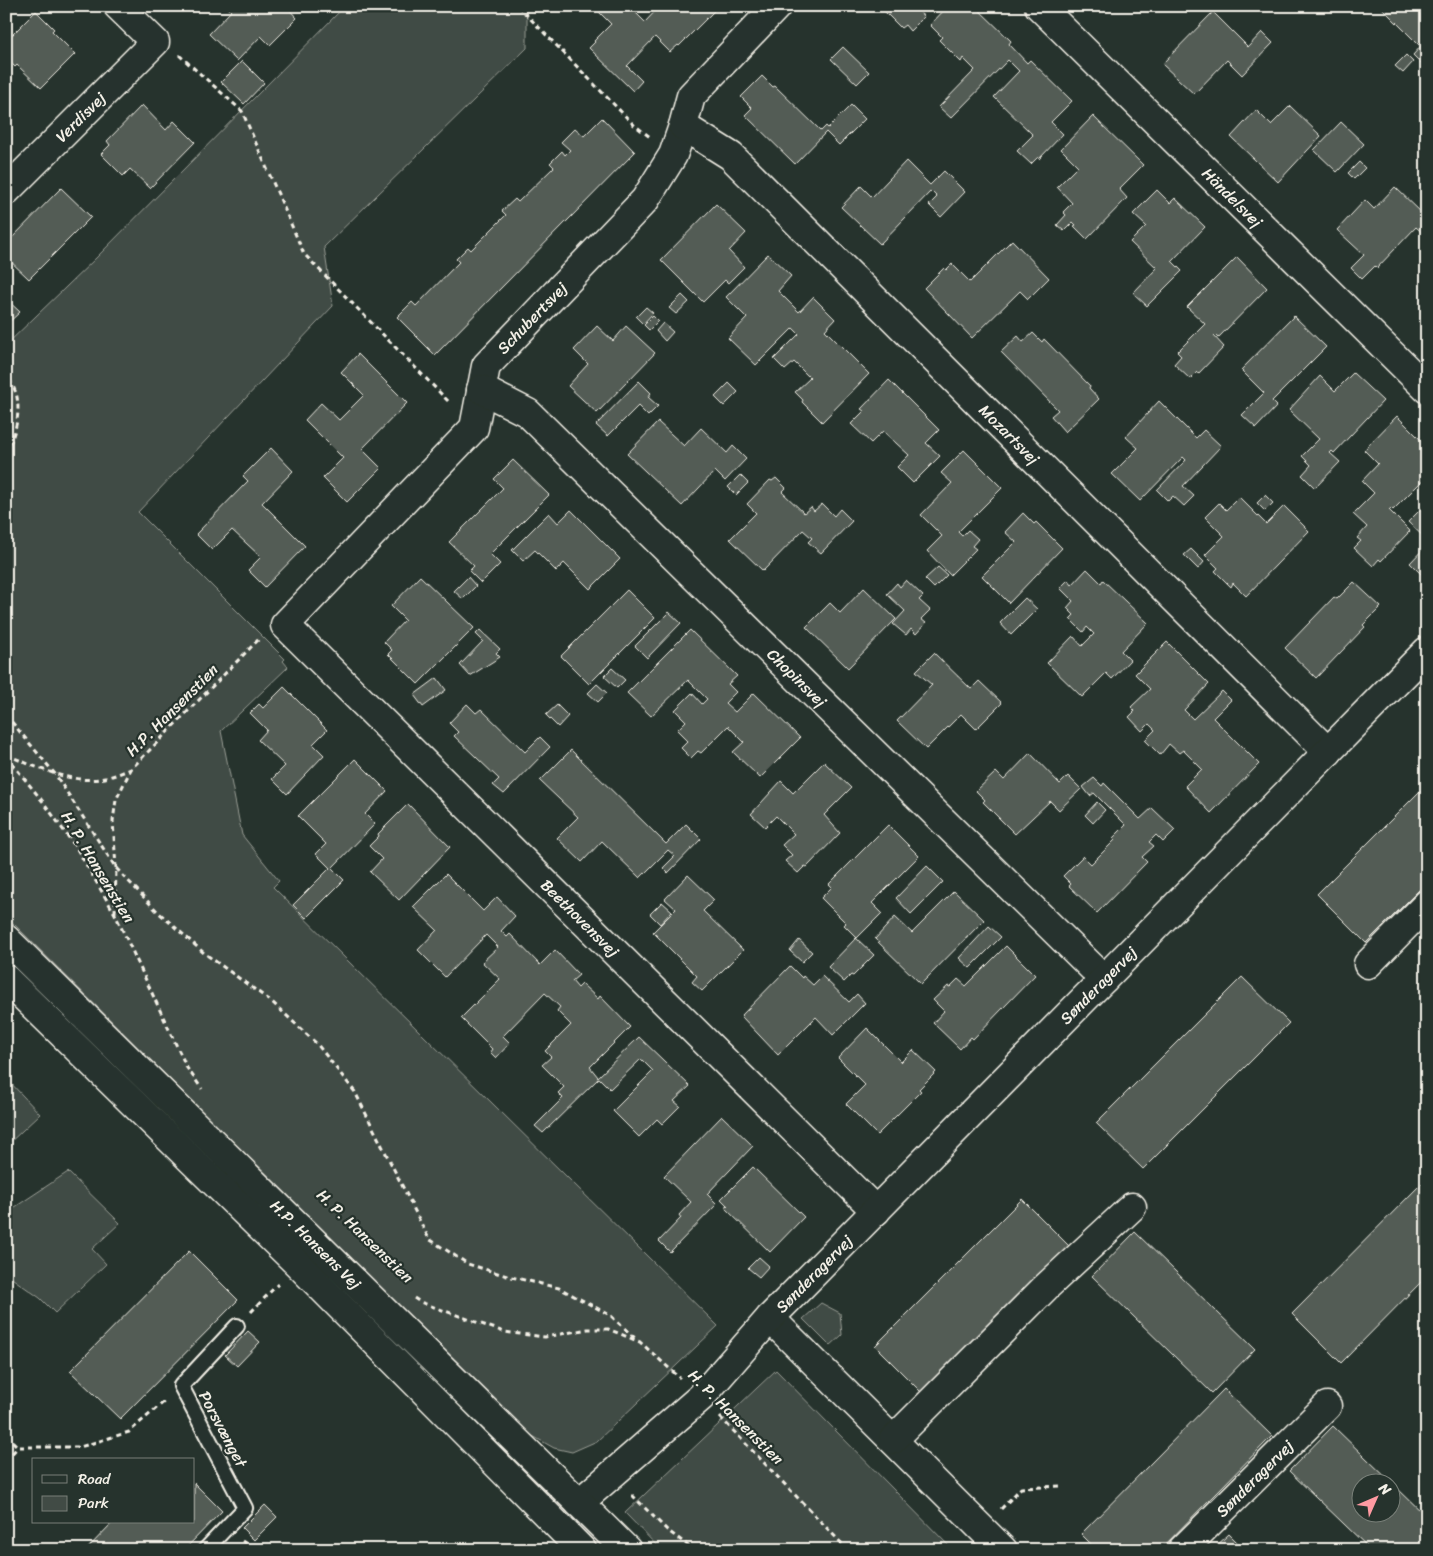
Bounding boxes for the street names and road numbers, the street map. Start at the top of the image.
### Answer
street label: Verdisvej [48,84,113,149]
street label: Händelsvej [1195,160,1271,235]
street label: Schubertsvej [490,274,575,361]
street label: Mozartsvej [972,396,1048,472]
street label: Chopinsvej [760,641,835,715]
street label: H.P. Hansenstien [118,656,226,764]
street label: H. P. Hansenstien [53,805,143,929]
street label: Beethovensvej [534,871,627,965]
street label: Sønderagervej [1052,938,1145,1031]
street label: H. P. Hansenstien [309,1182,421,1291]
street label: H.P. Hansens Vej [263,1192,369,1297]
street label: Sønderagervej [768,1227,860,1320]
street label: H. P. Hansenstien [681,1362,791,1472]
street label: Porsvænget [191,1385,256,1473]
street label: Sønderagervej [1208,1432,1301,1524]

